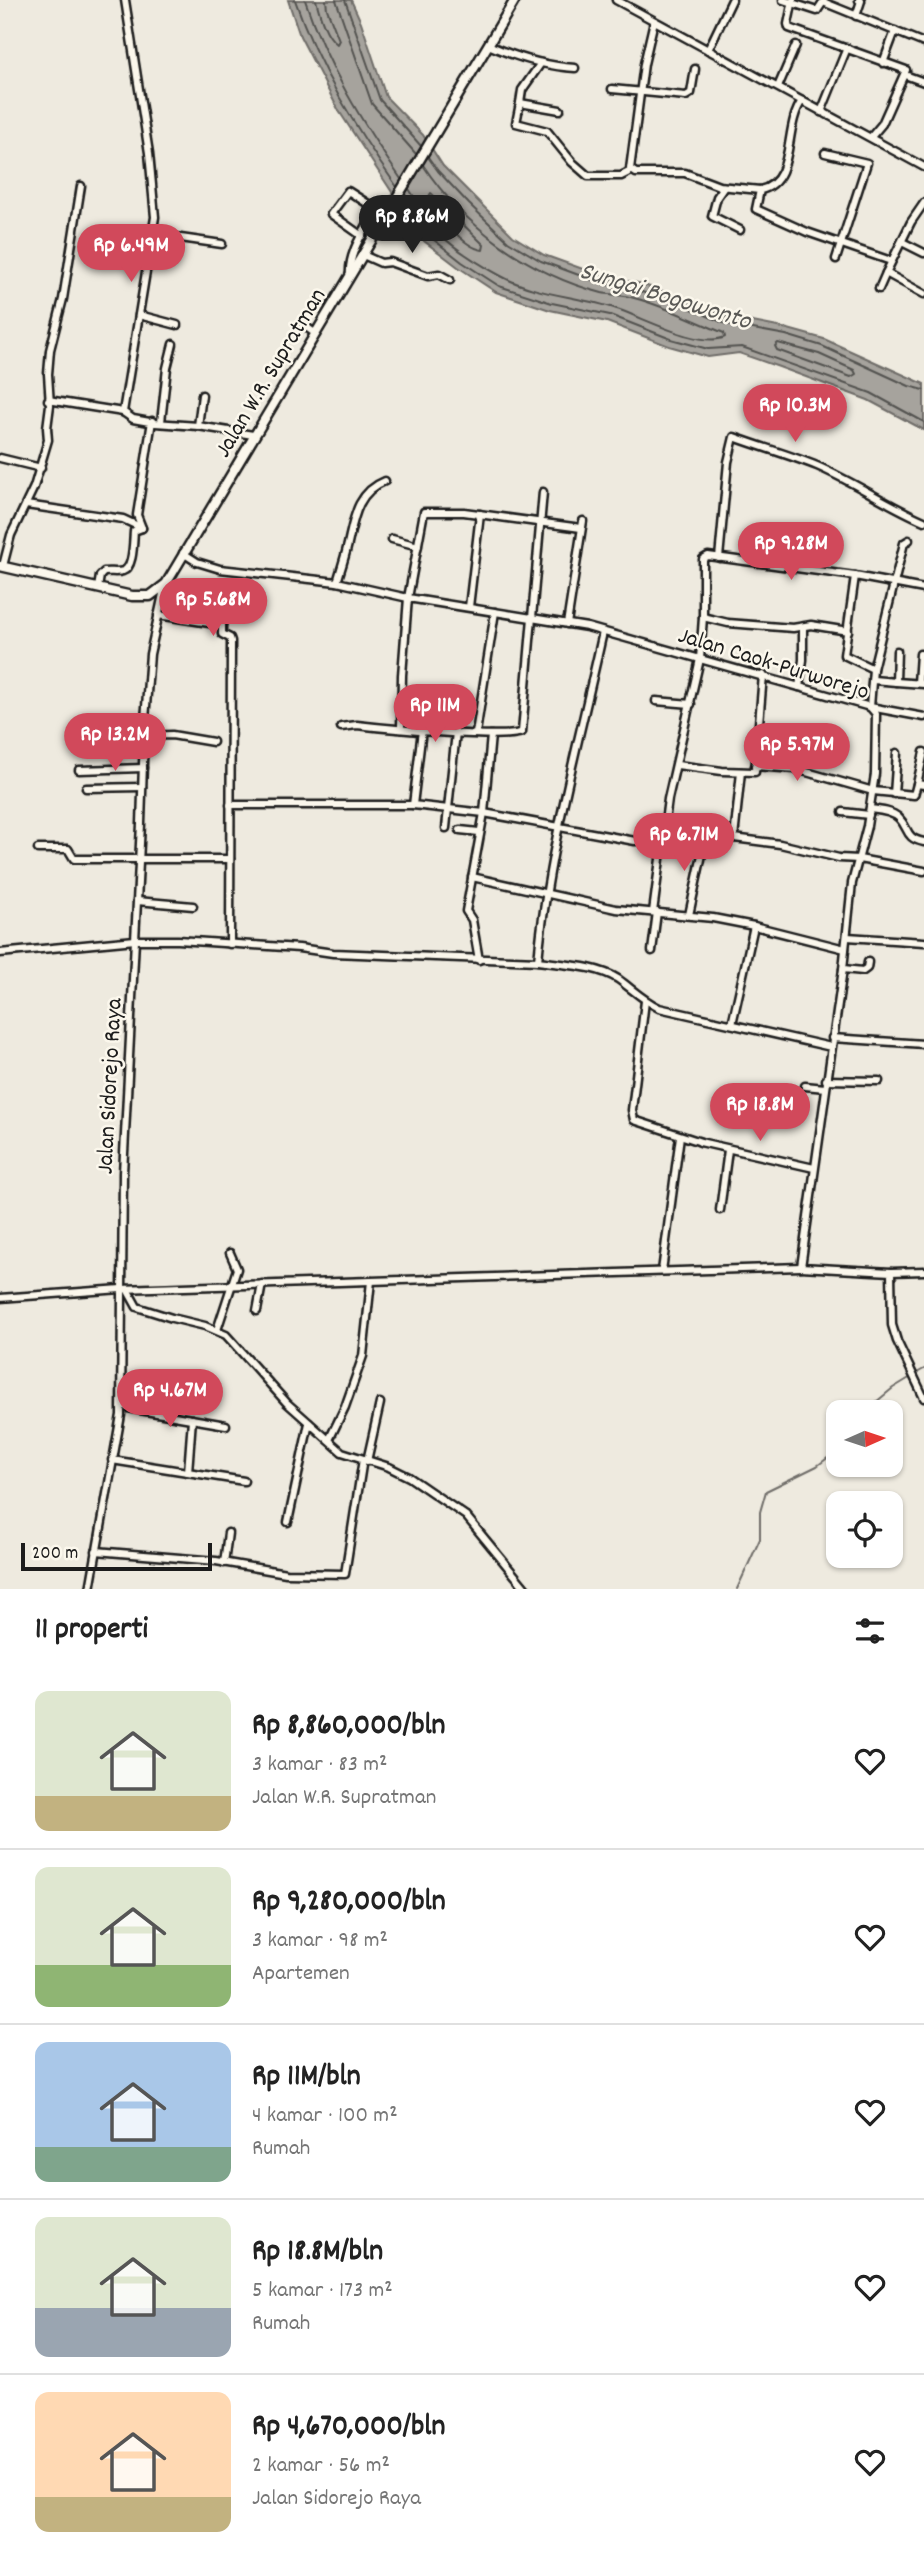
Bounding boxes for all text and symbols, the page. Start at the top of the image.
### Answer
pin: Rp 8.86M [340,196,484,255]
text: Rp 8.86M [375,201,449,234]
pin: Rp 6.49M [59,224,203,284]
text: Rp 6.49M [93,230,169,263]
water label: Sungai Bogowonto [575,254,757,341]
street label: Jalan W.R. Supratman [207,282,336,465]
pin: Rp 10.3M [723,384,867,444]
text: Rp 10.3M [759,390,831,423]
pin: Rp 9.28M [719,522,863,582]
text: Rp 9.28M [754,528,828,561]
pin: Rp 5.68M [141,578,285,638]
text: Rp 5.68M [175,584,251,617]
street label: Jalan Caok-Purworejo [673,620,873,710]
pin: Rp 11M [378,684,492,744]
text: Rp 11M [410,690,460,723]
pin: Rp 13.2M [43,714,187,773]
text: Rp 13.2M [80,719,150,752]
pin: Rp 5.97M [725,724,869,783]
text: Rp 5.97M [760,729,834,762]
pin: Rp 6.71M [612,814,756,873]
text: Rp 6.71M [649,819,719,852]
street label: Jalan Sidorejo Raya [89,996,133,1175]
pin: Rp 18.8M [688,1084,832,1143]
text: Rp 18.8M [726,1089,794,1122]
pin: Rp 4.67M [98,1370,242,1429]
text: Rp 4.67M [133,1375,207,1408]
north arrow [826,1400,903,1477]
map controls [826,1400,903,1568]
button: locate [826,1491,903,1568]
scale bar [21,1540,212,1572]
text: 200 m [32,1541,78,1568]
text: 11 properti [35,1610,148,1653]
icon: filters [851,1612,889,1650]
text: Rp 8,860,000/bln [252,1706,445,1749]
icon: home [91,1719,175,1803]
icon: heart [851,1742,889,1780]
text: 3 kamar · 83 m² [252,1749,388,1782]
text: Jalan W.R. Supratman [252,1782,436,1815]
text: Rp 9,280,000/bln [252,1882,446,1925]
icon: home [91,1895,175,1979]
icon: heart [851,1918,889,1956]
text: 3 kamar · 98 m² [252,1925,388,1958]
text: Apartemen [252,1958,350,1991]
text: Rp 11M/bln [252,2057,361,2100]
icon: home [91,2070,175,2154]
icon: heart [851,2093,889,2131]
text: 4 kamar · 100 m² [252,2100,398,2133]
text: Rumah [252,2133,310,2166]
text: Rp 18.8M/bln [252,2232,383,2275]
icon: home [91,2245,175,2329]
icon: heart [851,2268,889,2306]
text: 5 kamar · 173 m² [252,2275,393,2308]
text: Rumah [252,2308,310,2341]
text: Rp 4,670,000/bln [252,2407,445,2450]
icon: home [91,2420,175,2504]
icon: heart [851,2443,889,2481]
text: 2 kamar · 56 m² [252,2450,390,2483]
text: Jalan Sidorejo Raya [252,2483,421,2516]

